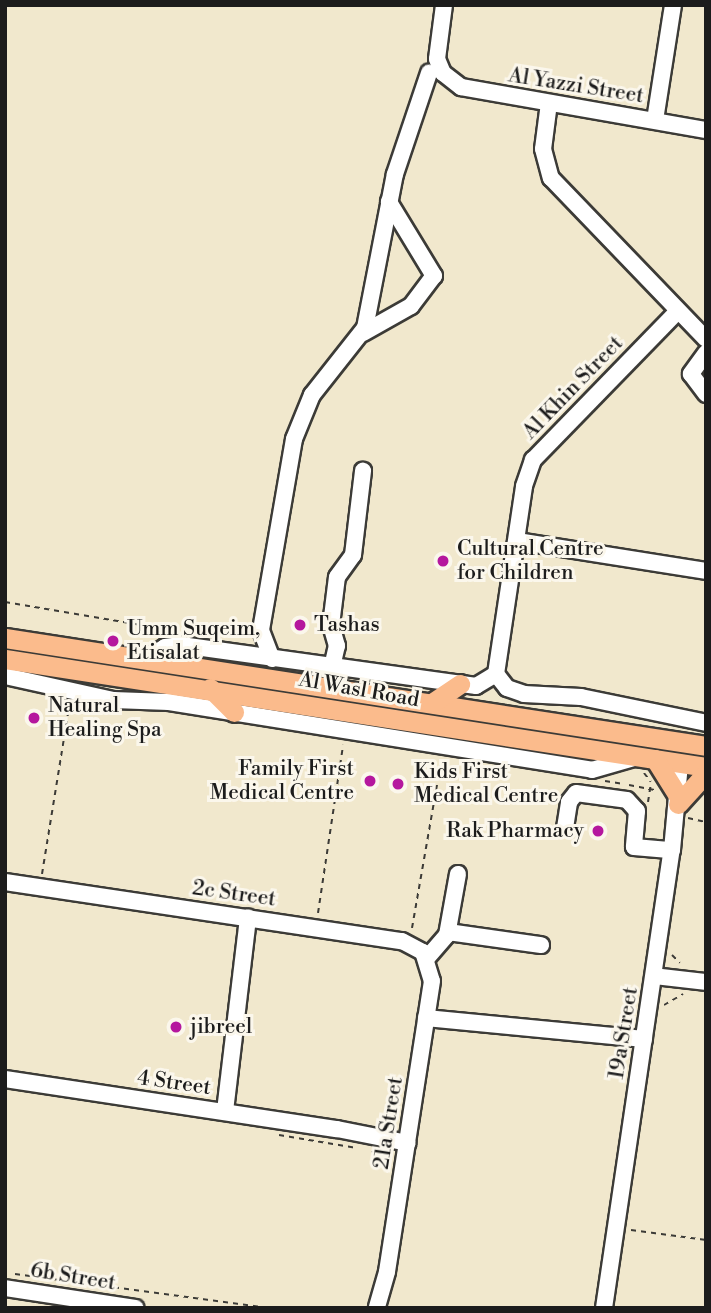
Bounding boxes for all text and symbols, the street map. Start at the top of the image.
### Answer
street label: Al Yazzi Street [507,63,645,109]
street label: Al Khin Street [518,331,628,445]
place label: Cultural Centre for Children [457,536,604,586]
marker: Cultural Centre for Children [435,553,451,569]
place label: Tashas [314,612,380,638]
place label: Umm Suqeim, Etisalat [127,616,260,666]
marker: Tashas [292,617,308,633]
marker: Umm Suqeim, Etisalat [105,633,121,649]
street label: Al Wasl Road [297,667,421,713]
place label: Natural Healing Spa [48,693,162,743]
marker: Natural Healing Spa [26,710,42,726]
place label: Family First Medical Centre [210,756,354,806]
place label: Kids First Medical Centre [414,759,558,809]
marker: Family First Medical Centre [360,771,380,791]
marker: Kids First Medical Centre [388,774,408,794]
place label: Rak Pharmacy [446,818,584,844]
marker: Rak Pharmacy [590,823,606,839]
street label: 2c Street [191,876,277,912]
street label: 19a Street [604,985,644,1081]
place label: jibreel [190,1014,252,1040]
marker: jibreel [168,1019,184,1035]
street label: 4 Street [136,1065,212,1101]
street label: 21a Street [369,1075,409,1171]
street label: 6b Street [29,1258,117,1296]

